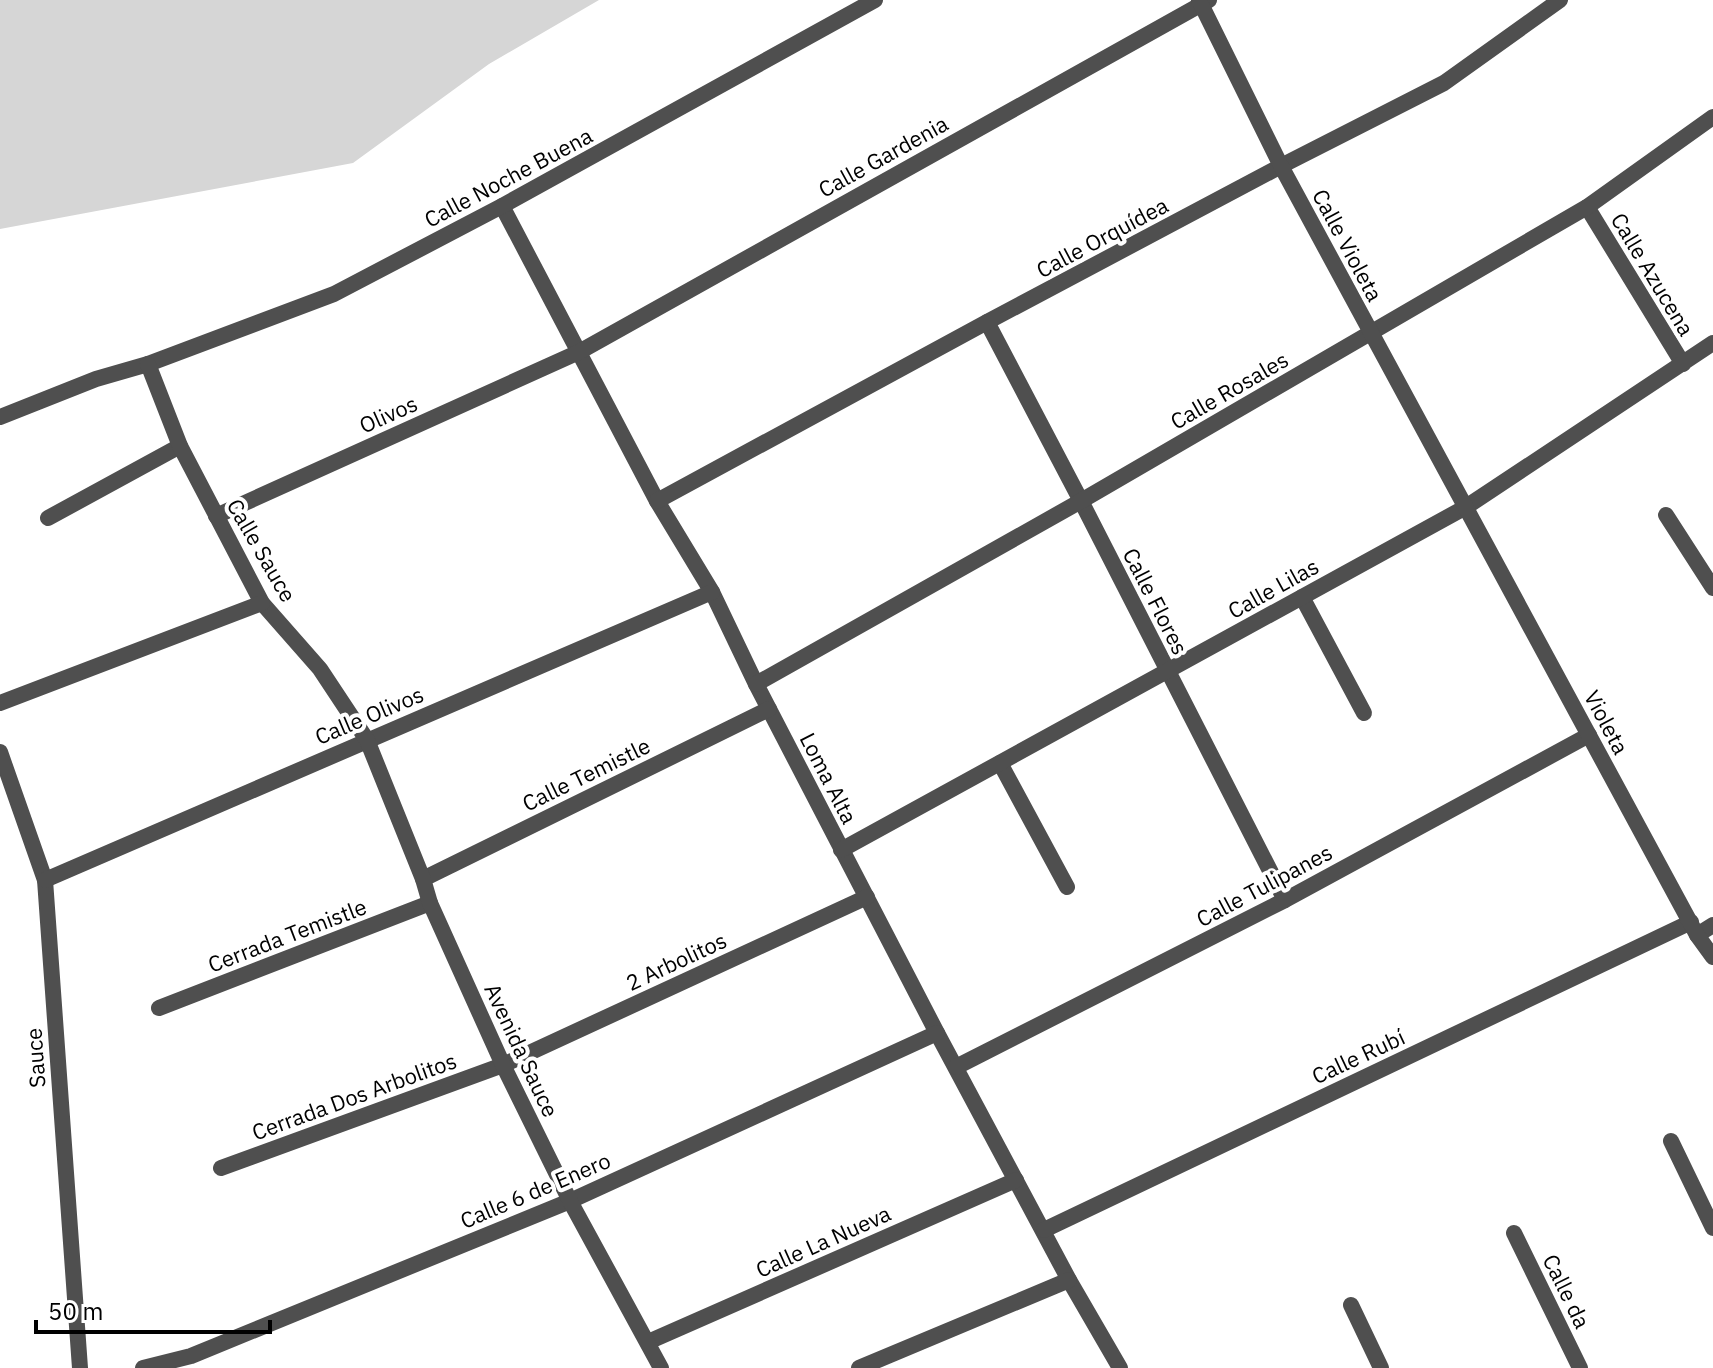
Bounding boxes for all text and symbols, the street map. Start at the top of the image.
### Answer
street label: Calle Gardenia [813,108,953,204]
street label: Calle Noche Buena [419,120,597,234]
street label: Calle Violeta [1306,184,1390,306]
street label: Calle Orquídea [1031,190,1173,284]
street label: Calle Azucena [1605,207,1701,341]
street label: Calle Rosales [1165,344,1293,436]
street label: Olivos [354,388,422,440]
street label: Calle Sauce [221,493,303,607]
street label: Calle Flores [1117,543,1195,659]
street label: Calle Lilas [1222,551,1324,625]
street label: Calle Olivos [310,679,428,751]
street label: Violeta [1578,685,1636,759]
street label: Loma Alta [794,727,864,829]
street label: Calle Temistle [517,731,655,817]
street label: Calle Tulipanes [1191,837,1337,933]
street label: Cerrada Temistle [204,891,370,979]
street label: 2 Arbolitos [621,925,731,997]
street label: Avenida Sauce [478,979,566,1121]
street label: Calle Rubí [1307,1022,1410,1090]
street label: Sauce [18,1027,52,1089]
street label: Cerrada Dos Arbolitos [248,1045,460,1147]
street label: Calle 6 de Enero [455,1145,615,1235]
street label: Calle La Nueva [751,1198,895,1284]
street label: Calle da [1537,1249,1597,1333]
scale bar [36,1284,270,1334]
text: 50 m [48,1295,103,1327]

